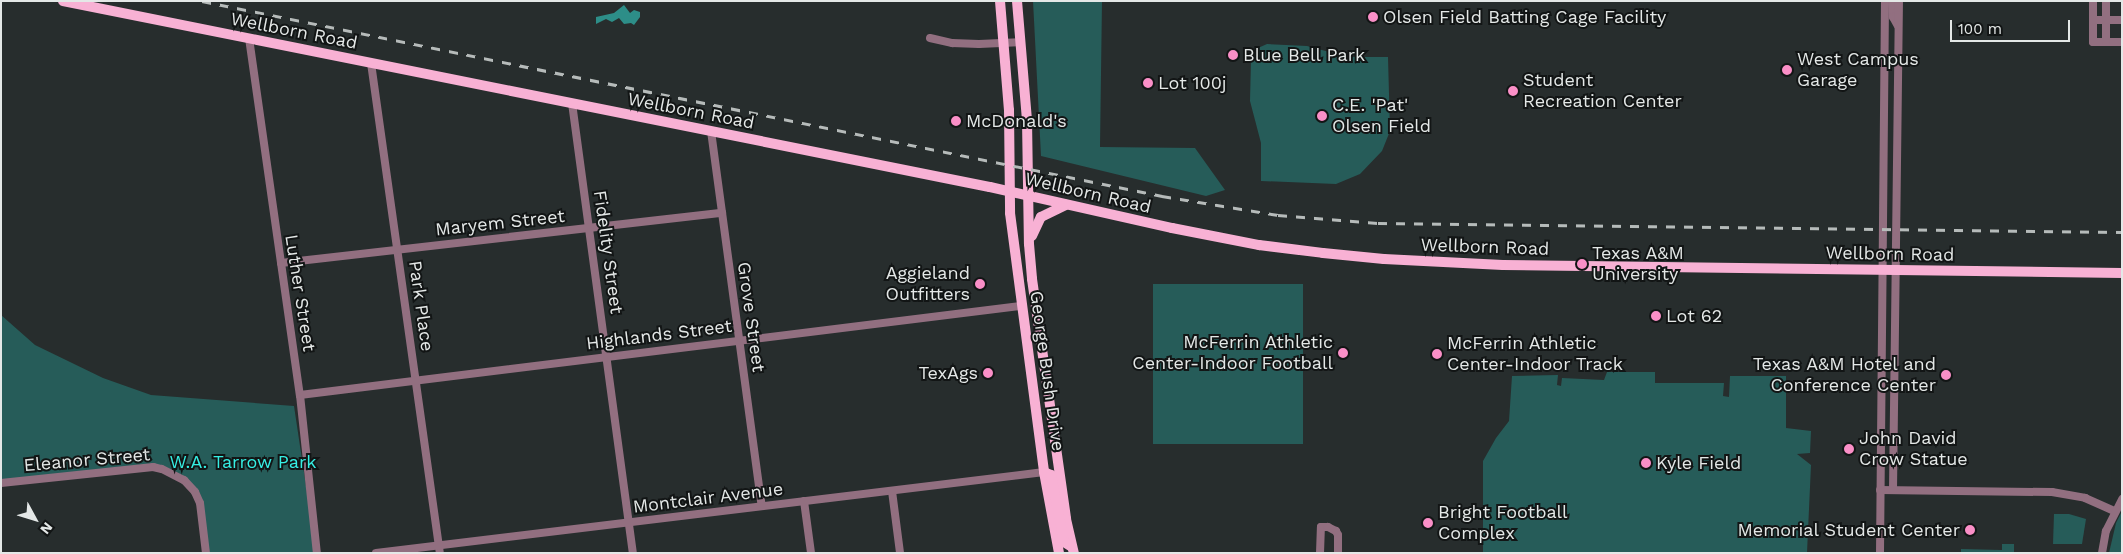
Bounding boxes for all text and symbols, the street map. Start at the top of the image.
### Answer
place label: Olsen Field Batting Cage Facility [1383,6,1666,28]
street label: Wellborn Road [229,8,359,54]
scale bar [1953,10,2073,42]
marker: Olsen Field Batting Cage Facility [1367,11,1379,23]
text: 100 m [1958,20,2002,38]
place label: Blue Bell Park [1243,44,1366,66]
marker: Blue Bell Park [1227,49,1239,61]
place label: West Campus Garage [1797,49,1919,92]
marker: West Campus Garage [1781,64,1793,76]
place label: Student Recreation Center [1523,70,1682,112]
place label: Lot 100j [1158,72,1227,94]
marker: Lot 100j [1142,77,1154,89]
marker: Student Recreation Center [1507,85,1519,97]
street label: Wellborn Road [626,88,756,134]
place label: C.E. 'Pat' Olsen Field [1332,95,1431,138]
place label: McDonald's [966,110,1067,132]
marker: C.E. 'Pat' Olsen Field [1316,110,1328,122]
marker: McDonald's [950,115,962,127]
street label: Wellborn Road [1023,168,1153,218]
street label: Fidelity Street [589,189,627,315]
street label: Maryem Street [434,205,566,241]
street label: Luther Street [280,233,320,353]
street label: Wellborn Road [1420,234,1550,260]
street label: Wellborn Road [1825,242,1955,266]
place label: Texas A&M University [1592,243,1685,286]
marker: Texas A&M University [1576,258,1588,270]
street label: Park Place [404,259,438,353]
street label: Grove Street [733,261,769,373]
place label: Aggieland Outfitters [886,263,970,306]
marker: Aggieland Outfitters [974,278,986,290]
street label: George Bush Drive [1025,289,1069,453]
place label: Lot 62 [1666,305,1722,327]
marker: Lot 62 [1650,310,1662,322]
street label: Highlands Street [585,315,733,355]
place label: McFerrin Athletic Center-Indoor Football [1132,332,1333,374]
place label: McFerrin Athletic Center-Indoor Track [1447,333,1624,376]
marker: McFerrin Athletic Center-Indoor Football [1337,347,1349,359]
marker: McFerrin Athletic Center-Indoor Track [1431,348,1443,360]
place label: Texas A&M Hotel and Conference Center [1751,354,1936,396]
place label: TexAgs [919,362,978,384]
marker: TexAgs [982,367,994,379]
marker: Texas A&M Hotel and Conference Center [1940,369,1952,381]
place label: John David Crow Statue [1859,428,1968,470]
marker: John David Crow Statue [1843,443,1855,455]
street label: Eleanor Street [23,444,151,476]
park label: W.A. Tarrow Park [169,451,317,473]
place label: Kyle Field [1656,452,1741,474]
marker: Kyle Field [1640,457,1652,469]
street label: Montclair Avenue [631,478,785,518]
north arrow [10,494,60,544]
place label: Bright Football Complex [1438,502,1568,544]
marker: Bright Football Complex [1422,517,1434,529]
text: N [37,519,56,538]
place label: Memorial Student Center [1737,519,1960,541]
marker: Memorial Student Center [1964,524,1976,536]

